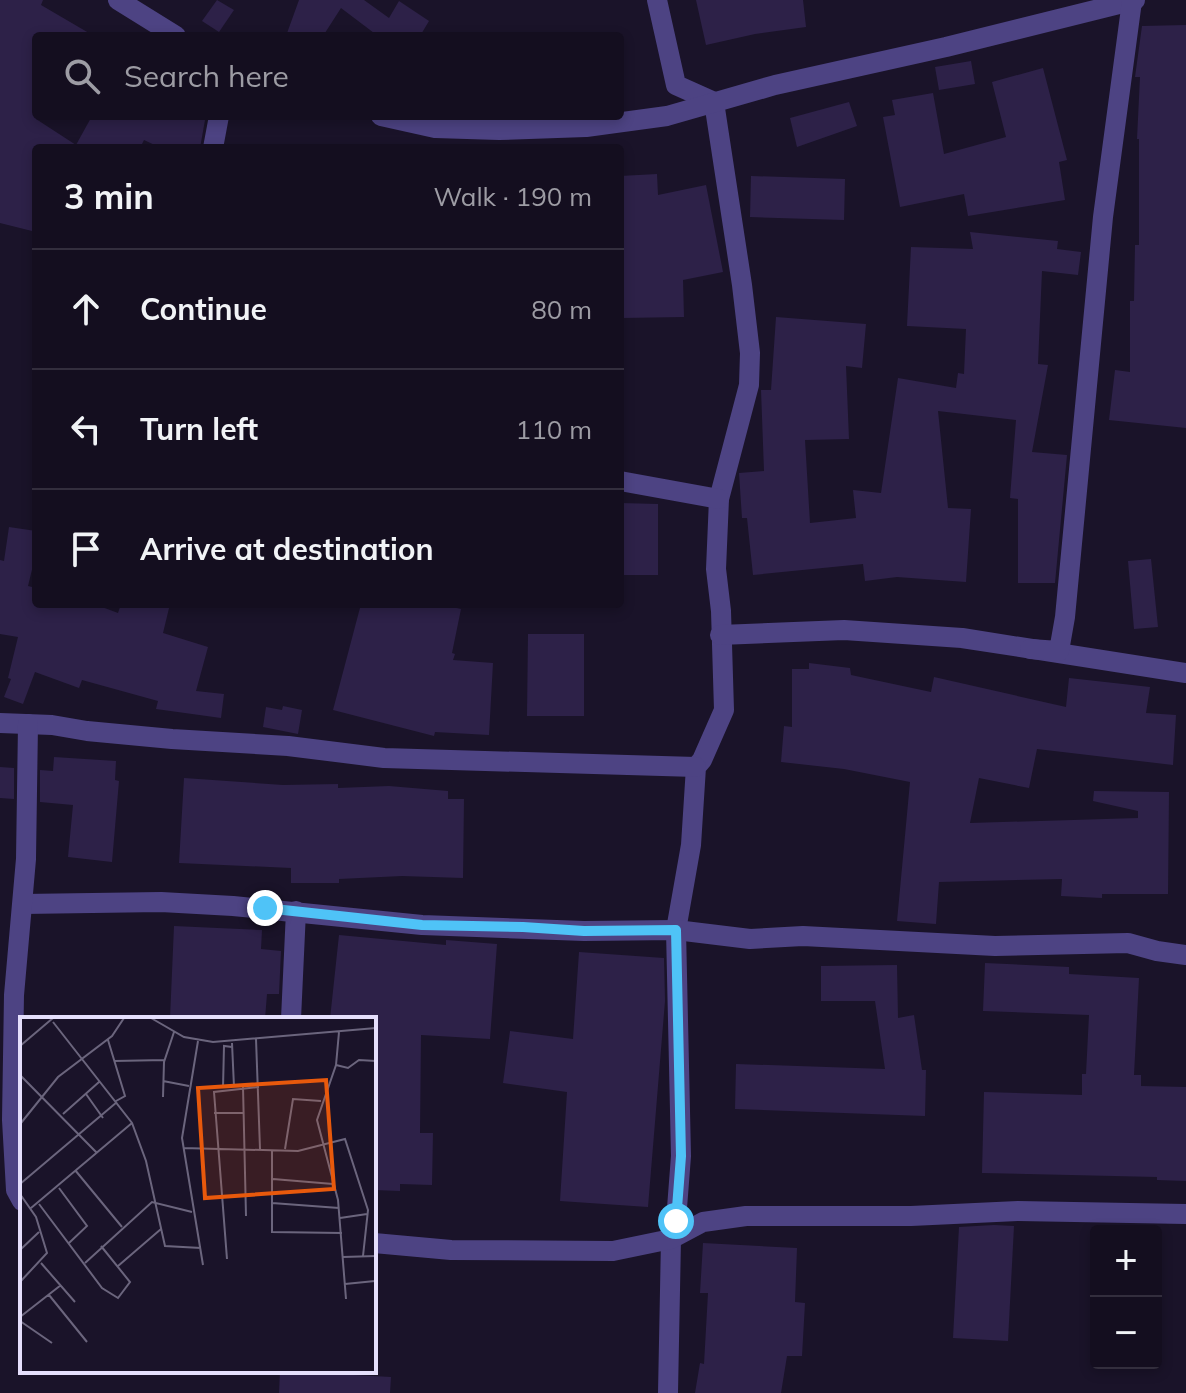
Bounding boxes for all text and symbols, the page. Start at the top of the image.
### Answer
search box [32,32,624,120]
icon: search [60,54,104,98]
text: Search here [124,57,289,95]
text: 3 min [64,175,154,218]
text: Walk · 190 m [433,180,592,213]
icon: ahead [64,287,108,331]
text: Continue [140,290,267,328]
text: 80 m [531,293,592,326]
icon: left [64,407,108,451]
text: Turn left [140,410,258,448]
text: 110 m [516,413,592,446]
icon: arrive [64,527,108,571]
text: Arrive at destination [140,530,434,568]
route end [247,890,283,926]
inset map [20,1017,376,1373]
route start [658,1203,694,1239]
map controls [1090,1225,1162,1369]
button: + [1090,1225,1162,1297]
button: − [1090,1297,1162,1369]

